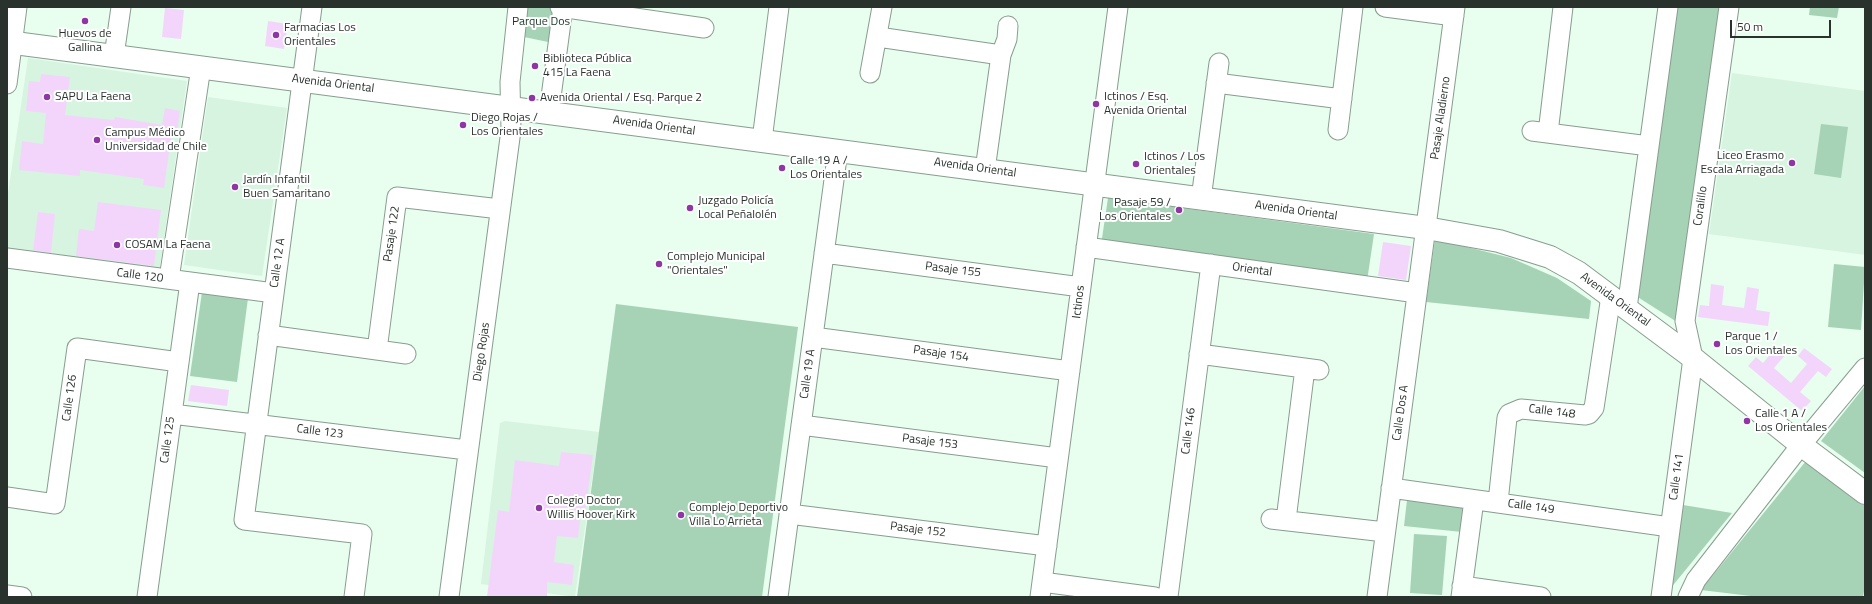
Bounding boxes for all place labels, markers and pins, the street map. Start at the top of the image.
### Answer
marker: Huevos de Gallina [80,16,90,26]
place label: Farmacias Los Orientales [284,21,356,49]
place label: Huevos de Gallina [58,27,112,55]
marker: Farmacias Los Orientales [271,30,281,40]
place label: Biblioteca Pública 415 La Faena [543,52,632,80]
marker: Biblioteca Pública 415 La Faena [530,61,540,71]
place label: SAPU La Faena [55,90,131,104]
place label: Ictinos / Esq. Avenida Oriental [1104,90,1187,118]
place label: Avenida Oriental / Esq. Parque 2 [540,91,702,105]
marker: SAPU La Faena [42,92,52,102]
marker: Avenida Oriental / Esq. Parque 2 [527,93,537,103]
marker: Ictinos / Esq. Avenida Oriental [1091,99,1101,109]
place label: Diego Rojas / Los Orientales [471,111,543,139]
marker: Diego Rojas / Los Orientales [458,120,468,130]
place label: Campus Médico Universidad de Chile [105,126,207,154]
marker: Campus Médico Universidad de Chile [92,135,102,145]
place label: Liceo Erasmo Escala Arriagada [1700,149,1784,177]
place label: Ictinos / Los Orientales [1144,150,1205,178]
place label: Calle 19 A / Los Orientales [790,154,862,182]
marker: Liceo Erasmo Escala Arriagada [1787,158,1797,168]
marker: Ictinos / Los Orientales [1131,159,1141,169]
marker: Calle 19 A / Los Orientales [777,163,787,173]
place label: Jardín Infantil Buen Samaritano [243,173,330,201]
marker: Jardín Infantil Buen Samaritano [230,182,240,192]
place label: Juzgado Policía Local Peñalolén [698,194,777,222]
place label: Pasaje 59 / Los Orientales [1099,196,1171,224]
marker: Juzgado Policía Local Peñalolén [685,203,695,213]
marker: Pasaje 59 / Los Orientales [1174,205,1184,215]
place label: COSAM La Faena [125,238,210,252]
marker: COSAM La Faena [112,240,122,250]
place label: Complejo Municipal "Orientales" [667,250,765,278]
marker: Complejo Municipal "Orientales" [654,259,664,269]
place label: Parque 1 / Los Orientales [1725,330,1797,358]
marker: Parque 1 / Los Orientales [1712,339,1722,349]
place label: Calle 1 A / Los Orientales [1755,407,1827,435]
marker: Calle 1 A / Los Orientales [1742,416,1752,426]
place label: Colegio Doctor Willis Hoover Kirk [547,494,635,522]
place label: Complejo Deportivo Villa Lo Arrieta [689,501,788,529]
marker: Colegio Doctor Willis Hoover Kirk [534,503,544,513]
marker: Complejo Deportivo Villa Lo Arrieta [676,510,686,520]

